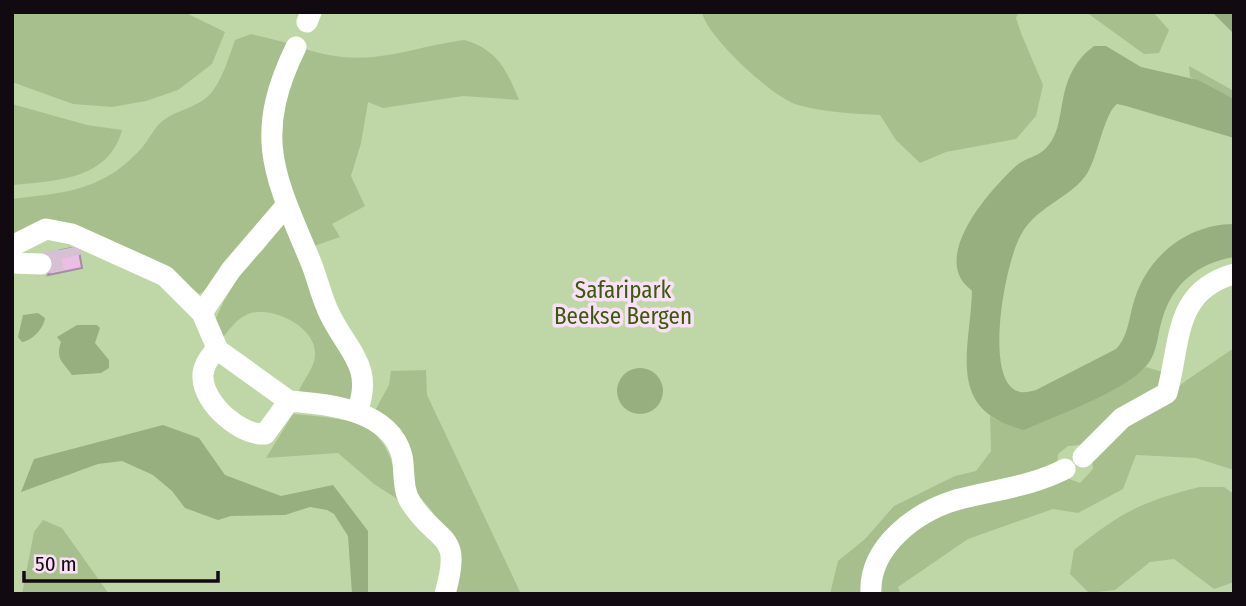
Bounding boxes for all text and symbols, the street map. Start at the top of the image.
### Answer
park label: Safaripark Beekse Bergen [554,276,692,330]
scale bar [24,540,219,584]
text: 50 m [35,551,77,577]

